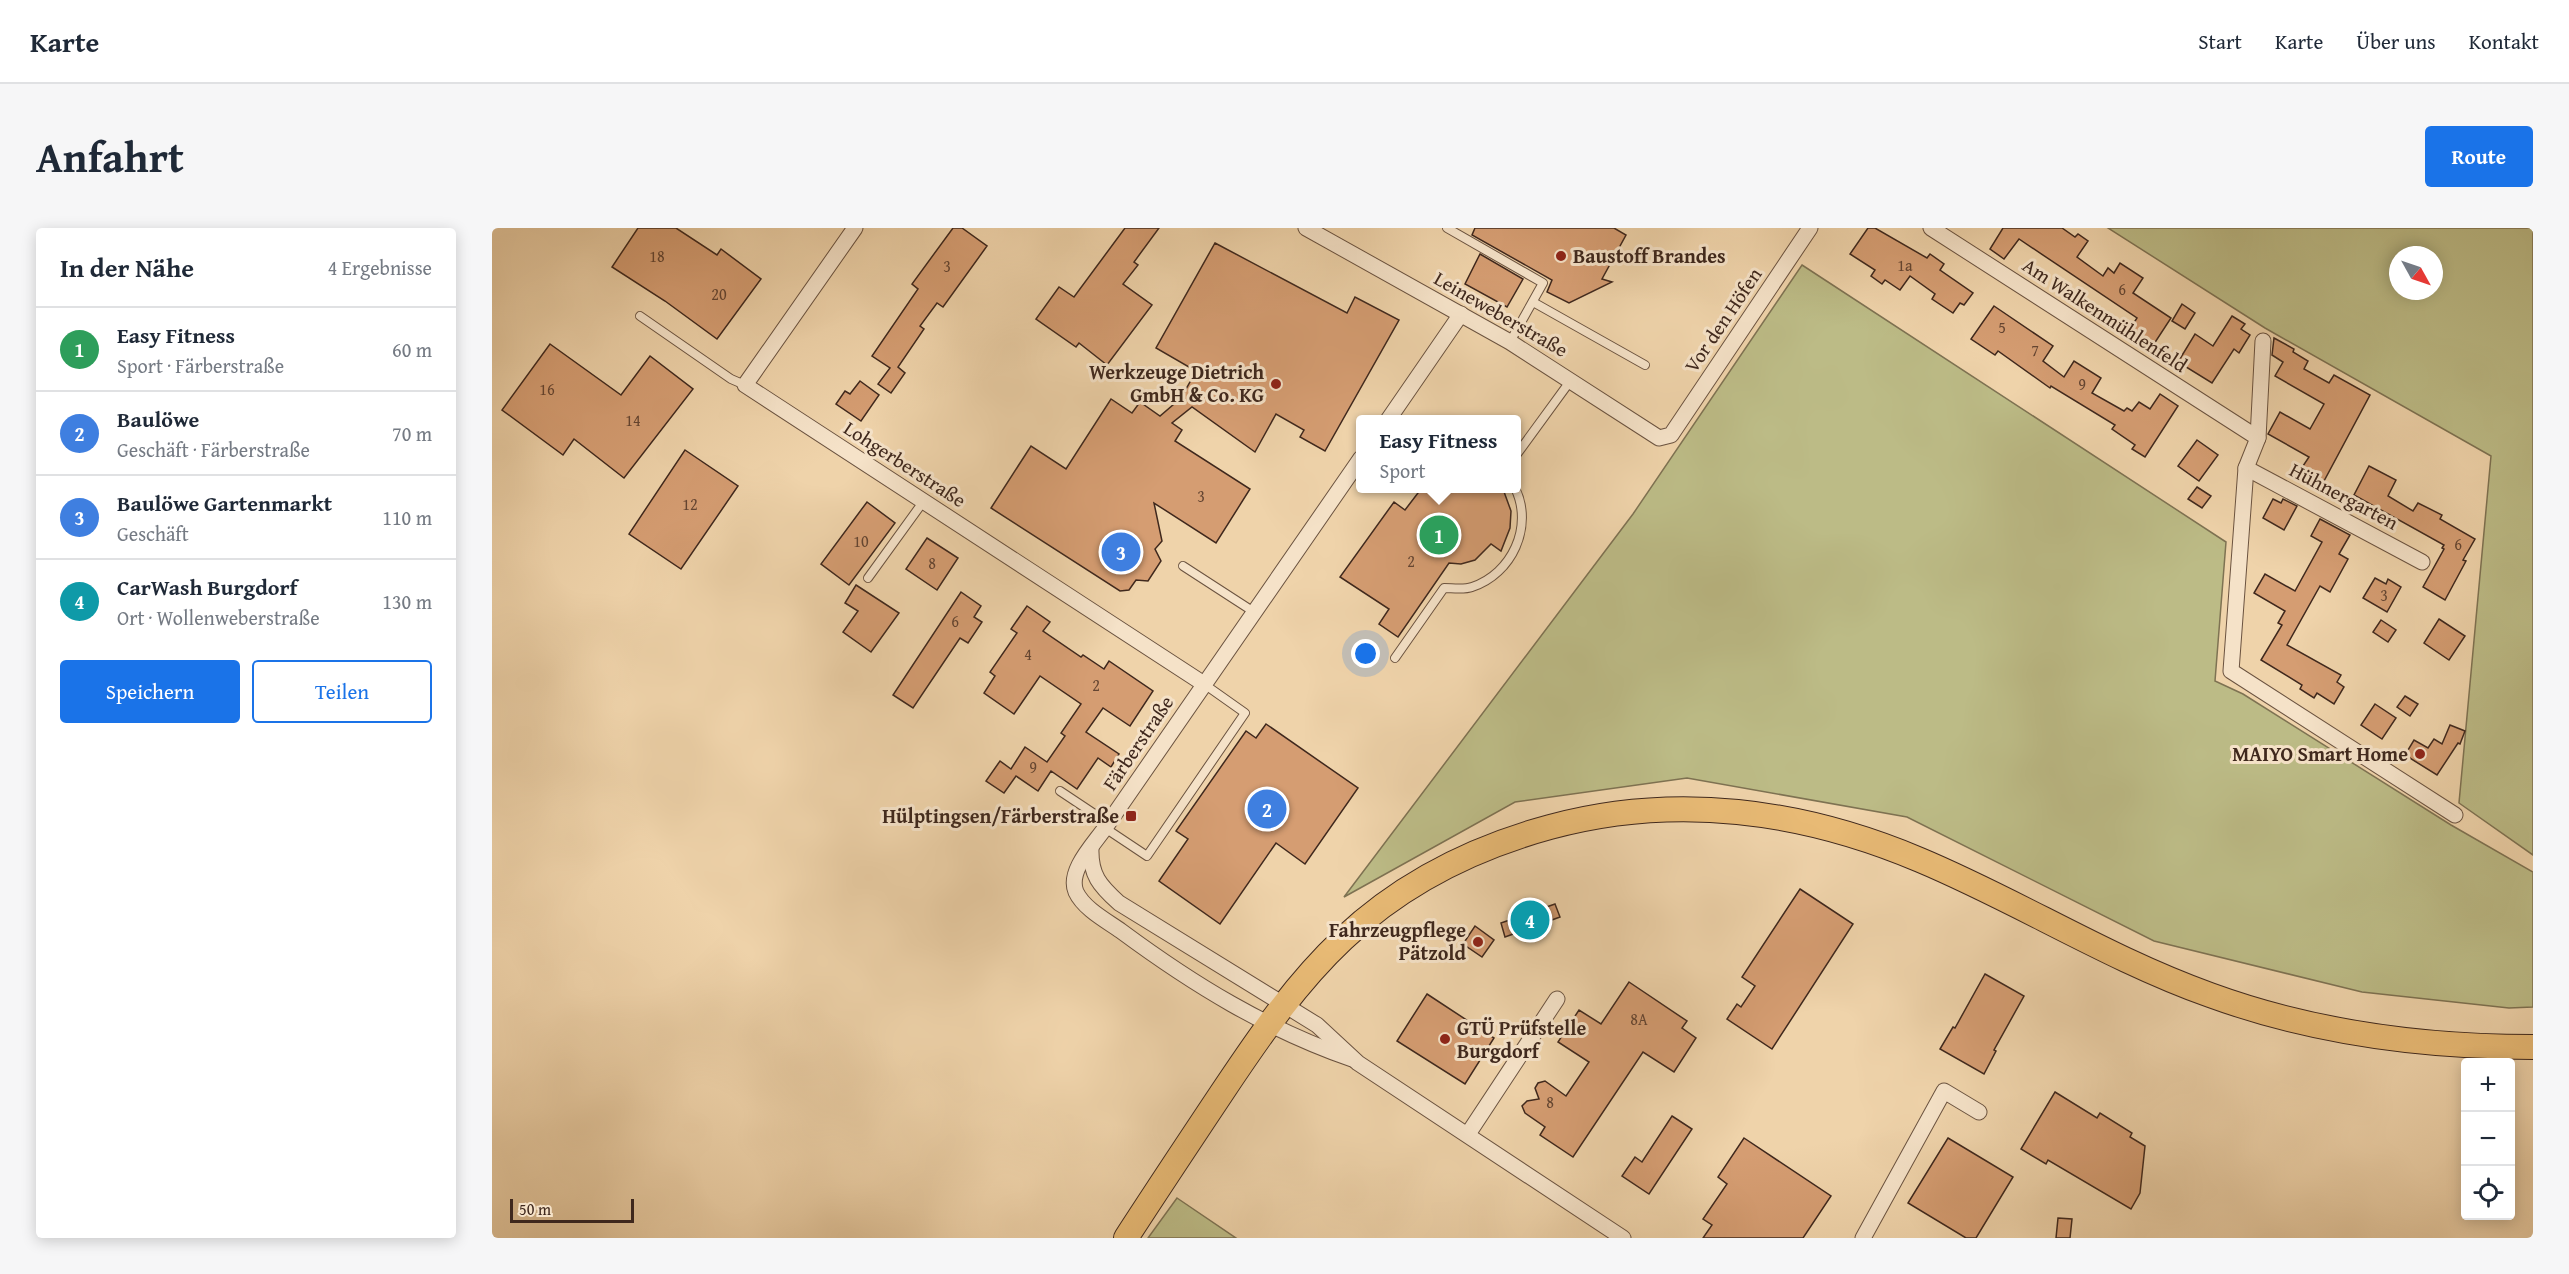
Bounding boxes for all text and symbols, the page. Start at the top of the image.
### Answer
text: Karte [30,21,99,62]
text: Start [2198,26,2242,57]
text: Karte [2275,26,2323,57]
text: Über uns [2356,26,2436,57]
text: Kontakt [2469,26,2539,57]
text: Anfahrt [36,126,184,187]
button: Route [2425,126,2533,187]
place label: Baustoff Brandes [1573,241,1726,270]
house number: 18 [649,244,665,268]
north arrow [2389,246,2443,300]
text: In der Nähe [60,248,194,287]
marker: Baustoff Brandes [1554,249,1568,263]
street label: Am Walkenmühlenfeld [2017,250,2194,379]
text: 4 Ergebnisse [328,253,432,282]
house number: 1a [1897,253,1913,277]
house number: 3 [943,254,951,278]
street label: Vor den Höfen [1677,261,1768,378]
street label: Leineweberstraße [1429,263,1574,364]
house number: 6 [2118,277,2126,301]
house number: 20 [711,282,727,306]
house number: 5 [1998,315,2006,339]
text: Easy Fitness [117,319,235,351]
text: 1 [74,335,85,364]
text: 60 m [392,335,432,364]
house number: 7 [2031,338,2039,362]
text: Sport · Färberstraße [117,351,284,380]
place label: Werkzeuge Dietrich GmbH & Co. KG [1089,357,1264,409]
house number: 9 [2078,372,2086,396]
house number: 16 [539,377,555,401]
marker: Werkzeuge Dietrich GmbH & Co. KG [1269,377,1283,391]
text: Baulöwe [117,403,199,435]
house number: 14 [625,408,641,432]
street label: Lohgerberstraße [839,413,972,514]
popup [1356,415,1521,493]
text: 2 [74,419,85,448]
text: 70 m [392,419,432,448]
text: Easy Fitness [1380,424,1497,456]
text: Geschäft · Färberstraße [117,435,310,464]
street label: Hühnergarten [2285,455,2404,536]
text: Sport [1380,456,1426,485]
house number: 3 [1197,484,1205,508]
text: Baulöwe Gartenmarkt [117,487,332,519]
house number: 12 [682,492,698,516]
text: 3 [74,503,85,532]
text: 110 m [382,503,432,532]
pin: 1 [1420,512,1458,558]
text: Geschäft [117,519,189,548]
house number: 10 [853,529,869,553]
pin: 3 [1102,530,1140,574]
house number: 6 [2454,532,2462,556]
house number: 2 [1407,549,1415,573]
house number: 8 [928,551,936,575]
text: CarWash Burgdorf [117,571,297,603]
house number: 3 [2380,583,2388,607]
text: 4 [74,587,85,616]
text: 130 m [382,587,432,616]
text: Ort · Wollenweberstraße [117,603,320,632]
house number: 6 [951,609,959,633]
your location [1351,639,1380,668]
house number: 4 [1024,642,1032,666]
button: Speichern [60,660,240,723]
button: Teilen [252,660,432,723]
house number: 2 [1092,673,1100,697]
street label: Färberstraße [1095,689,1180,796]
place label: MAIYO Smart Home [2232,739,2408,768]
marker: MAIYO Smart Home [2413,747,2427,761]
house number: 9 [1029,755,1037,779]
pin: 2 [1248,786,1286,832]
place label: Hülptingsen/Färberstraße [882,801,1119,830]
marker: Hülptingsen/Färberstraße [1124,809,1138,823]
pin: 4 [1510,898,1550,942]
place label: Fahrzeugpflege Pätzold [1329,915,1467,967]
marker: Fahrzeugpflege Pätzold [1471,935,1485,949]
house number: 8A [1630,1007,1648,1031]
place label: GTÜ Prüfstelle Burgdorf [1457,1013,1586,1065]
marker: GTÜ Prüfstelle Burgdorf [1438,1032,1452,1046]
map controls [2461,1058,2515,1220]
button: + [2461,1058,2515,1112]
house number: 8 [1546,1090,1554,1114]
button: − [2461,1112,2515,1166]
button: locate [2461,1166,2515,1220]
scale bar [510,1196,634,1224]
text: 50 m [519,1197,551,1221]

